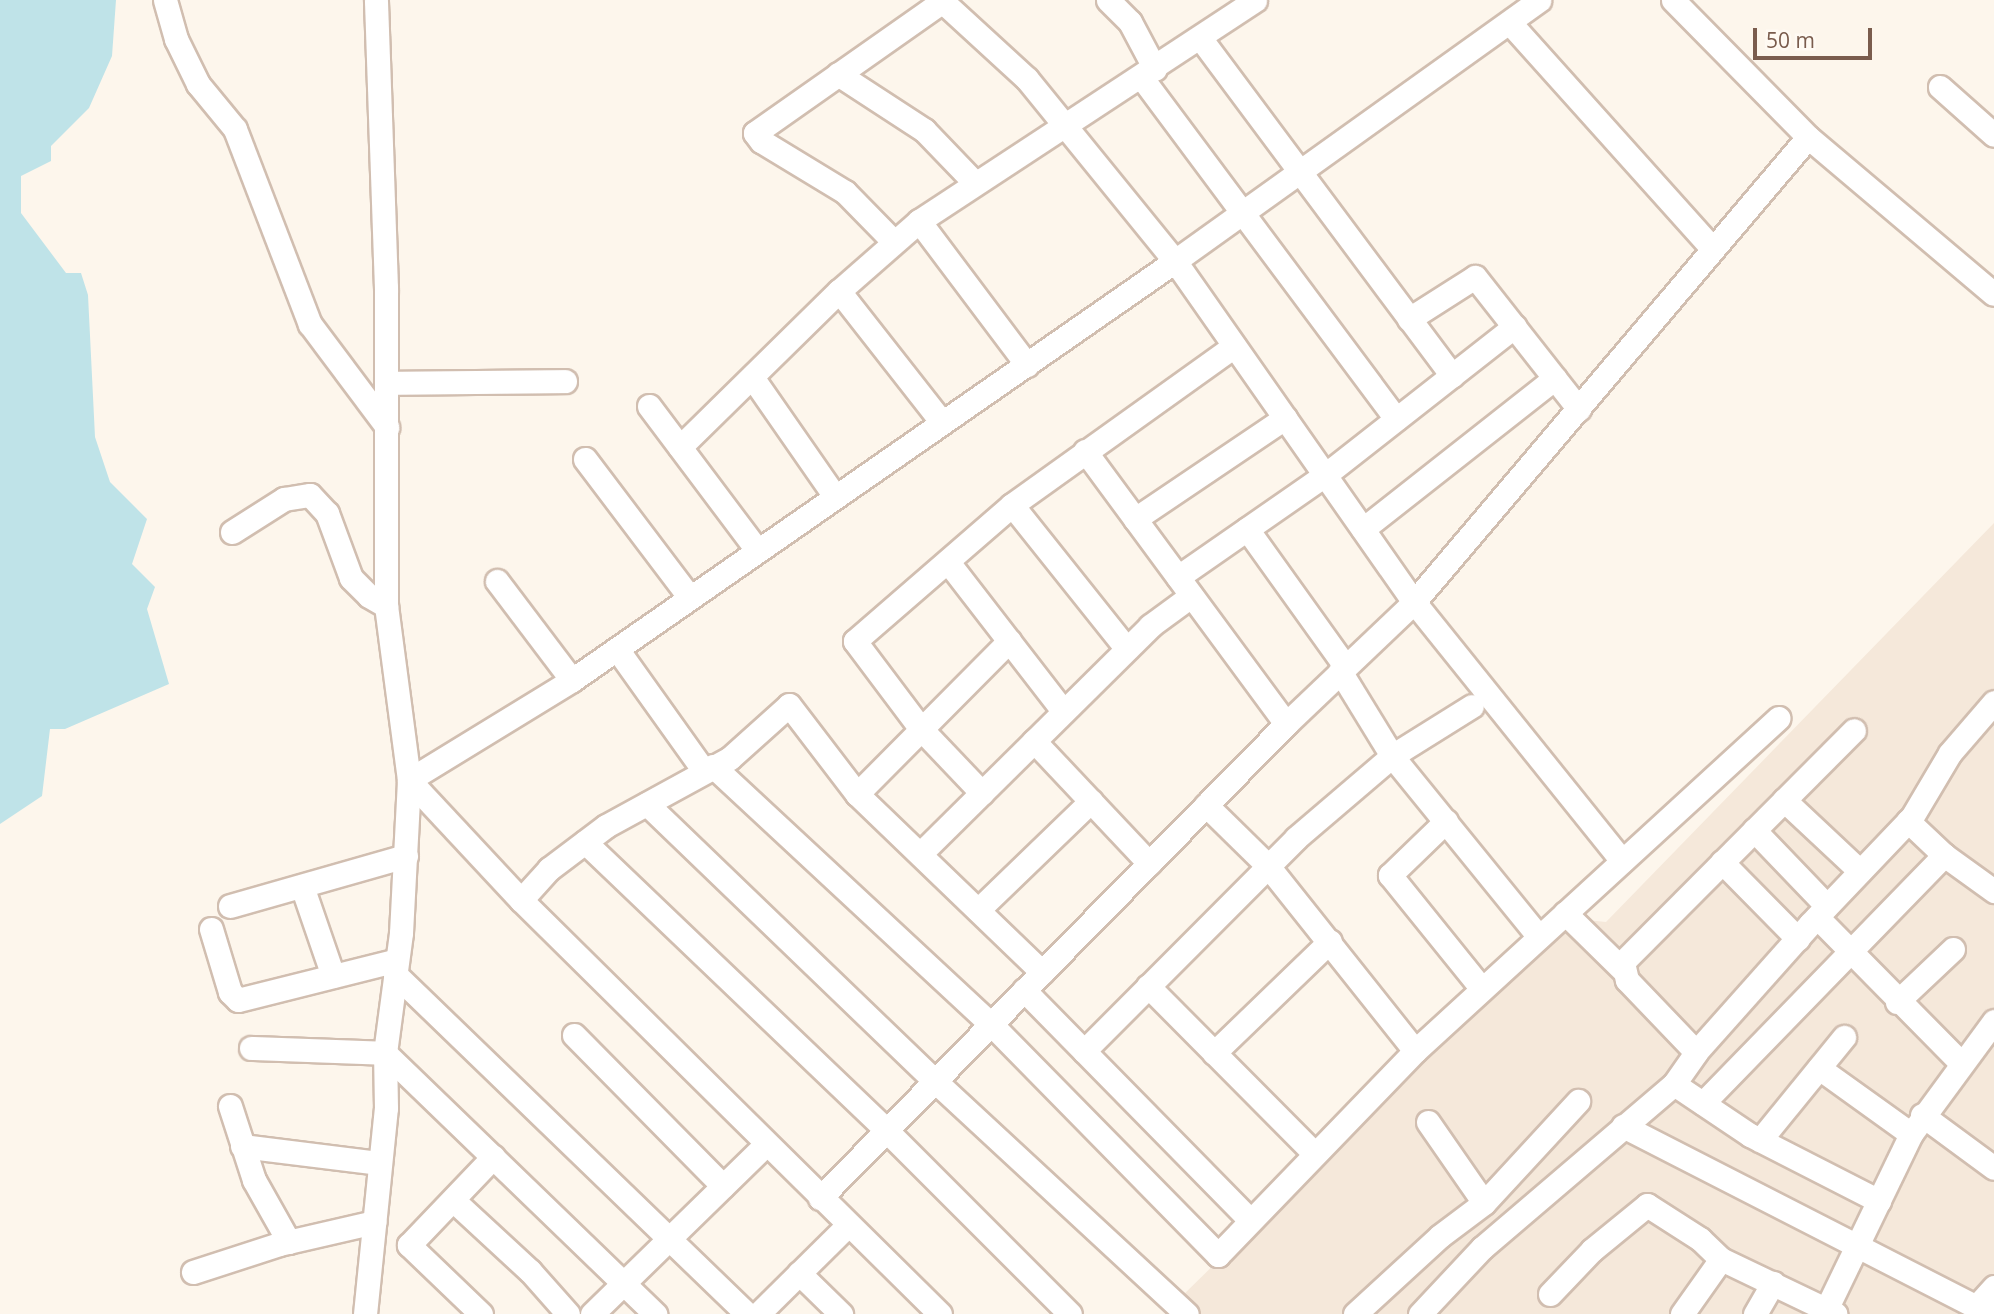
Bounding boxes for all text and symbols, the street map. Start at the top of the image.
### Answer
scale bar [1756,14,1875,58]
text: 50 m [1766,26,1815,54]

